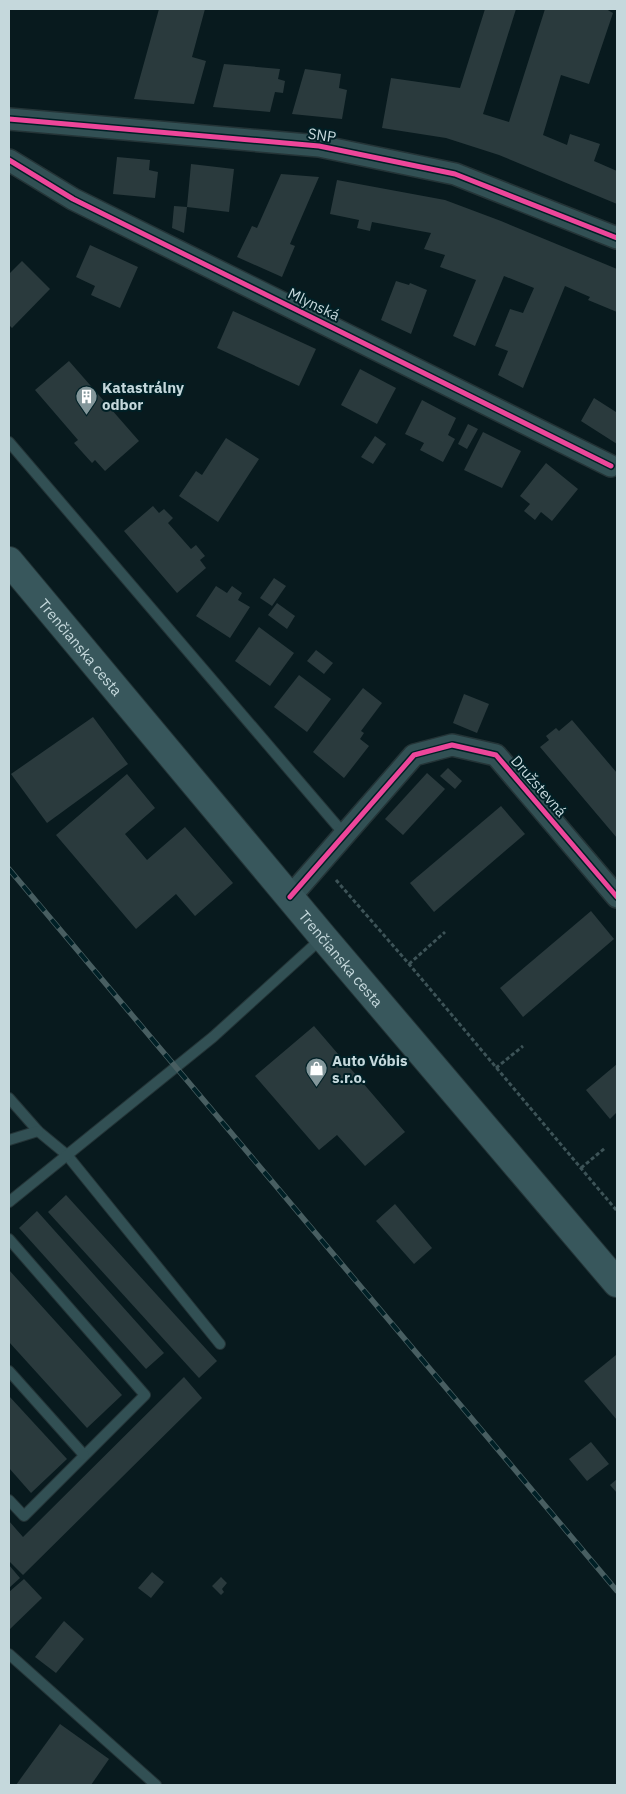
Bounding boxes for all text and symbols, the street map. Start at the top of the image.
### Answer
street label: SNP [307,124,337,146]
street label: Mlynská [285,283,343,325]
place label: Katastrálny odbor [102,378,184,414]
building icon: Katastrálny odbor [74,384,98,415]
street label: Trenčianska cesta [35,594,127,699]
street label: Družstevná [507,751,571,821]
street label: Trenčianska cesta [295,906,388,1011]
place label: Auto Vóbis s.r.o. [332,1051,408,1087]
shop icon: Auto Vóbis s.r.o. [304,1057,328,1088]

